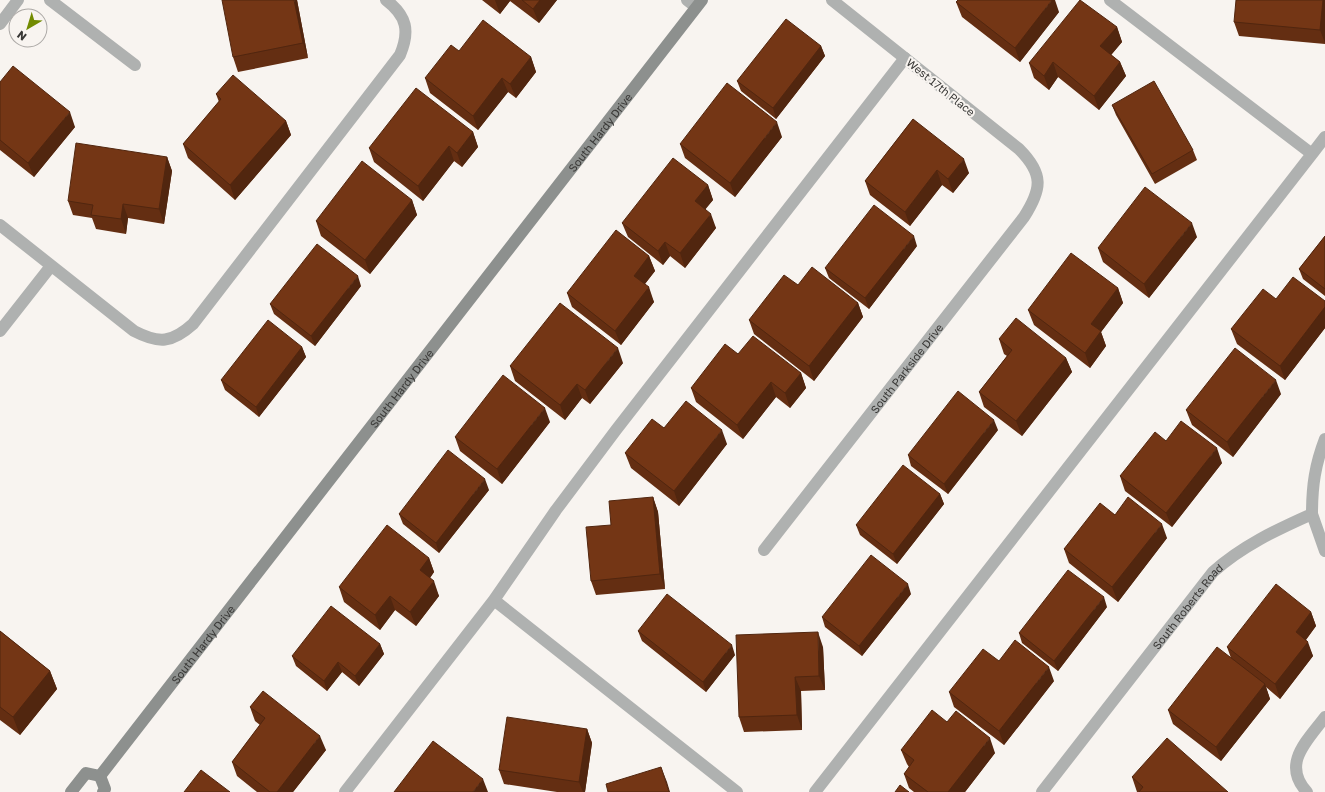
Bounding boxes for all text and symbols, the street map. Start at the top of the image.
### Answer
north arrow [8,8,48,48]
text: N [14,29,29,44]
street label: West 17th Place [904,56,978,118]
street label: South Hardy Drive [565,90,634,174]
street label: South Parkside Drive [867,321,945,415]
street label: South Hardy Drive [366,346,436,430]
street label: South Roberts Road [1149,560,1225,651]
street label: South Hardy Drive [168,602,237,686]

